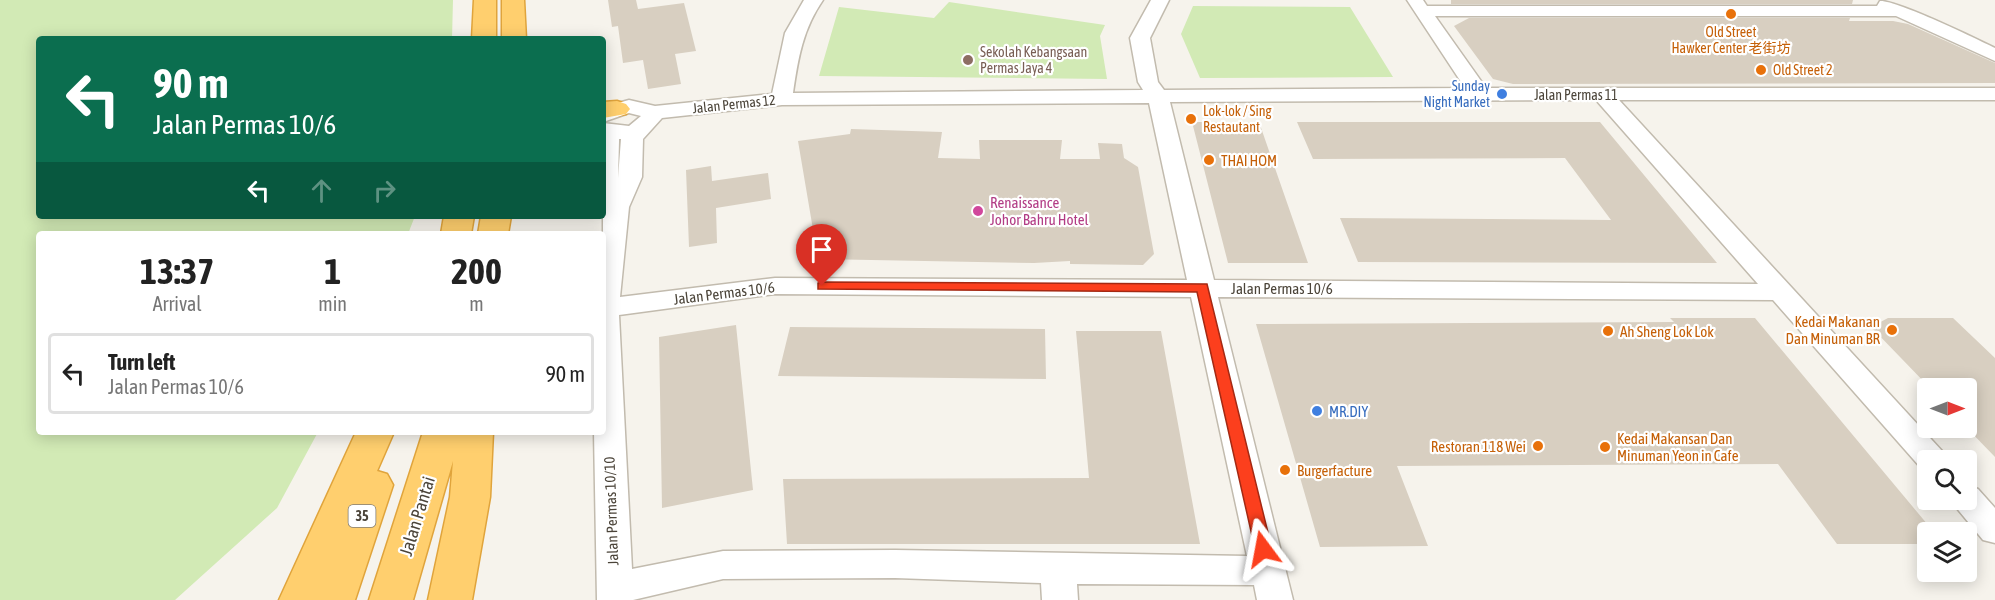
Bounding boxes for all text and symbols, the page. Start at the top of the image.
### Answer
marker: Old Street Hawker Center 老街坊 [1724,7,1738,21]
place label: Old Street Hawker Center 老街坊 [1671,24,1791,56]
place label: Sekolah Kebangsaan Permas Jaya 4 [980,44,1087,76]
marker: Sekolah Kebangsaan Permas Jaya 4 [961,53,975,67]
text: 90 m [153,59,228,107]
icon: left [54,60,132,138]
place label: Old Street 2 [1773,62,1833,78]
marker: Old Street 2 [1754,63,1768,77]
place label: Sunday Night Market [1423,78,1490,110]
marker: Sunday Night Market [1495,87,1509,101]
street label: Jalan Permas 11 [1534,87,1618,103]
street label: Jalan Permas 12 [692,92,776,116]
place label: Lok-lok / Sing Restautant [1203,103,1271,135]
text: Jalan Permas 10/6 [153,109,336,140]
marker: Lok-lok / Sing Restautant [1184,112,1198,126]
place label: THAI HOM [1221,152,1277,169]
marker: THAI HOM [1202,153,1216,167]
icon: left [242,174,275,207]
icon: ahead [305,174,338,207]
icon: right [368,174,401,207]
place label: Renaissance Johor Bahru Hotel [990,194,1088,228]
marker: Renaissance Johor Bahru Hotel [971,204,985,218]
pin [796,224,847,286]
icon: arrive [805,233,838,266]
text: 13:37 [140,250,214,292]
text: 1 [324,250,341,292]
text: 200 [451,250,502,292]
street label: Jalan Permas 10/6 [672,278,776,308]
street label: Jalan Permas 10/6 [1231,280,1333,297]
text: Arrival [153,292,202,315]
text: min [318,292,347,315]
text: m [469,292,484,315]
place label: Kedai Makanan Dan Minuman BR [1786,313,1880,347]
place label: Ah Sheng Lok Lok [1620,323,1714,340]
marker: Kedai Makanan Dan Minuman BR [1885,323,1899,337]
marker: Ah Sheng Lok Lok [1601,324,1615,338]
text: Turn left [108,349,175,375]
icon: left [57,357,90,390]
text: 90 m [545,361,585,387]
text: Jalan Permas 10/6 [108,375,244,398]
north arrow [1917,378,1977,438]
map controls [1917,378,1977,582]
place label: MR.DIY [1329,403,1368,420]
marker: MR.DIY [1310,404,1324,418]
place label: Kedai Makansan Dan Minuman Yeon in Cafe [1617,430,1739,464]
place label: Restoran 118 Wei [1431,438,1526,455]
marker: Restoran 118 Wei [1531,439,1545,453]
marker: Kedai Makansan Dan Minuman Yeon in Cafe [1598,440,1612,454]
button: search [1917,450,1977,510]
street label: Jalan Permas 10/10 [601,456,621,566]
place label: Burgerfacture [1297,462,1372,479]
marker: Burgerfacture [1278,463,1292,477]
street label: Jalan Pantai [395,474,439,558]
road number: 35 [348,505,376,527]
position arrow [1231,517,1295,581]
button: layers [1917,522,1977,582]

